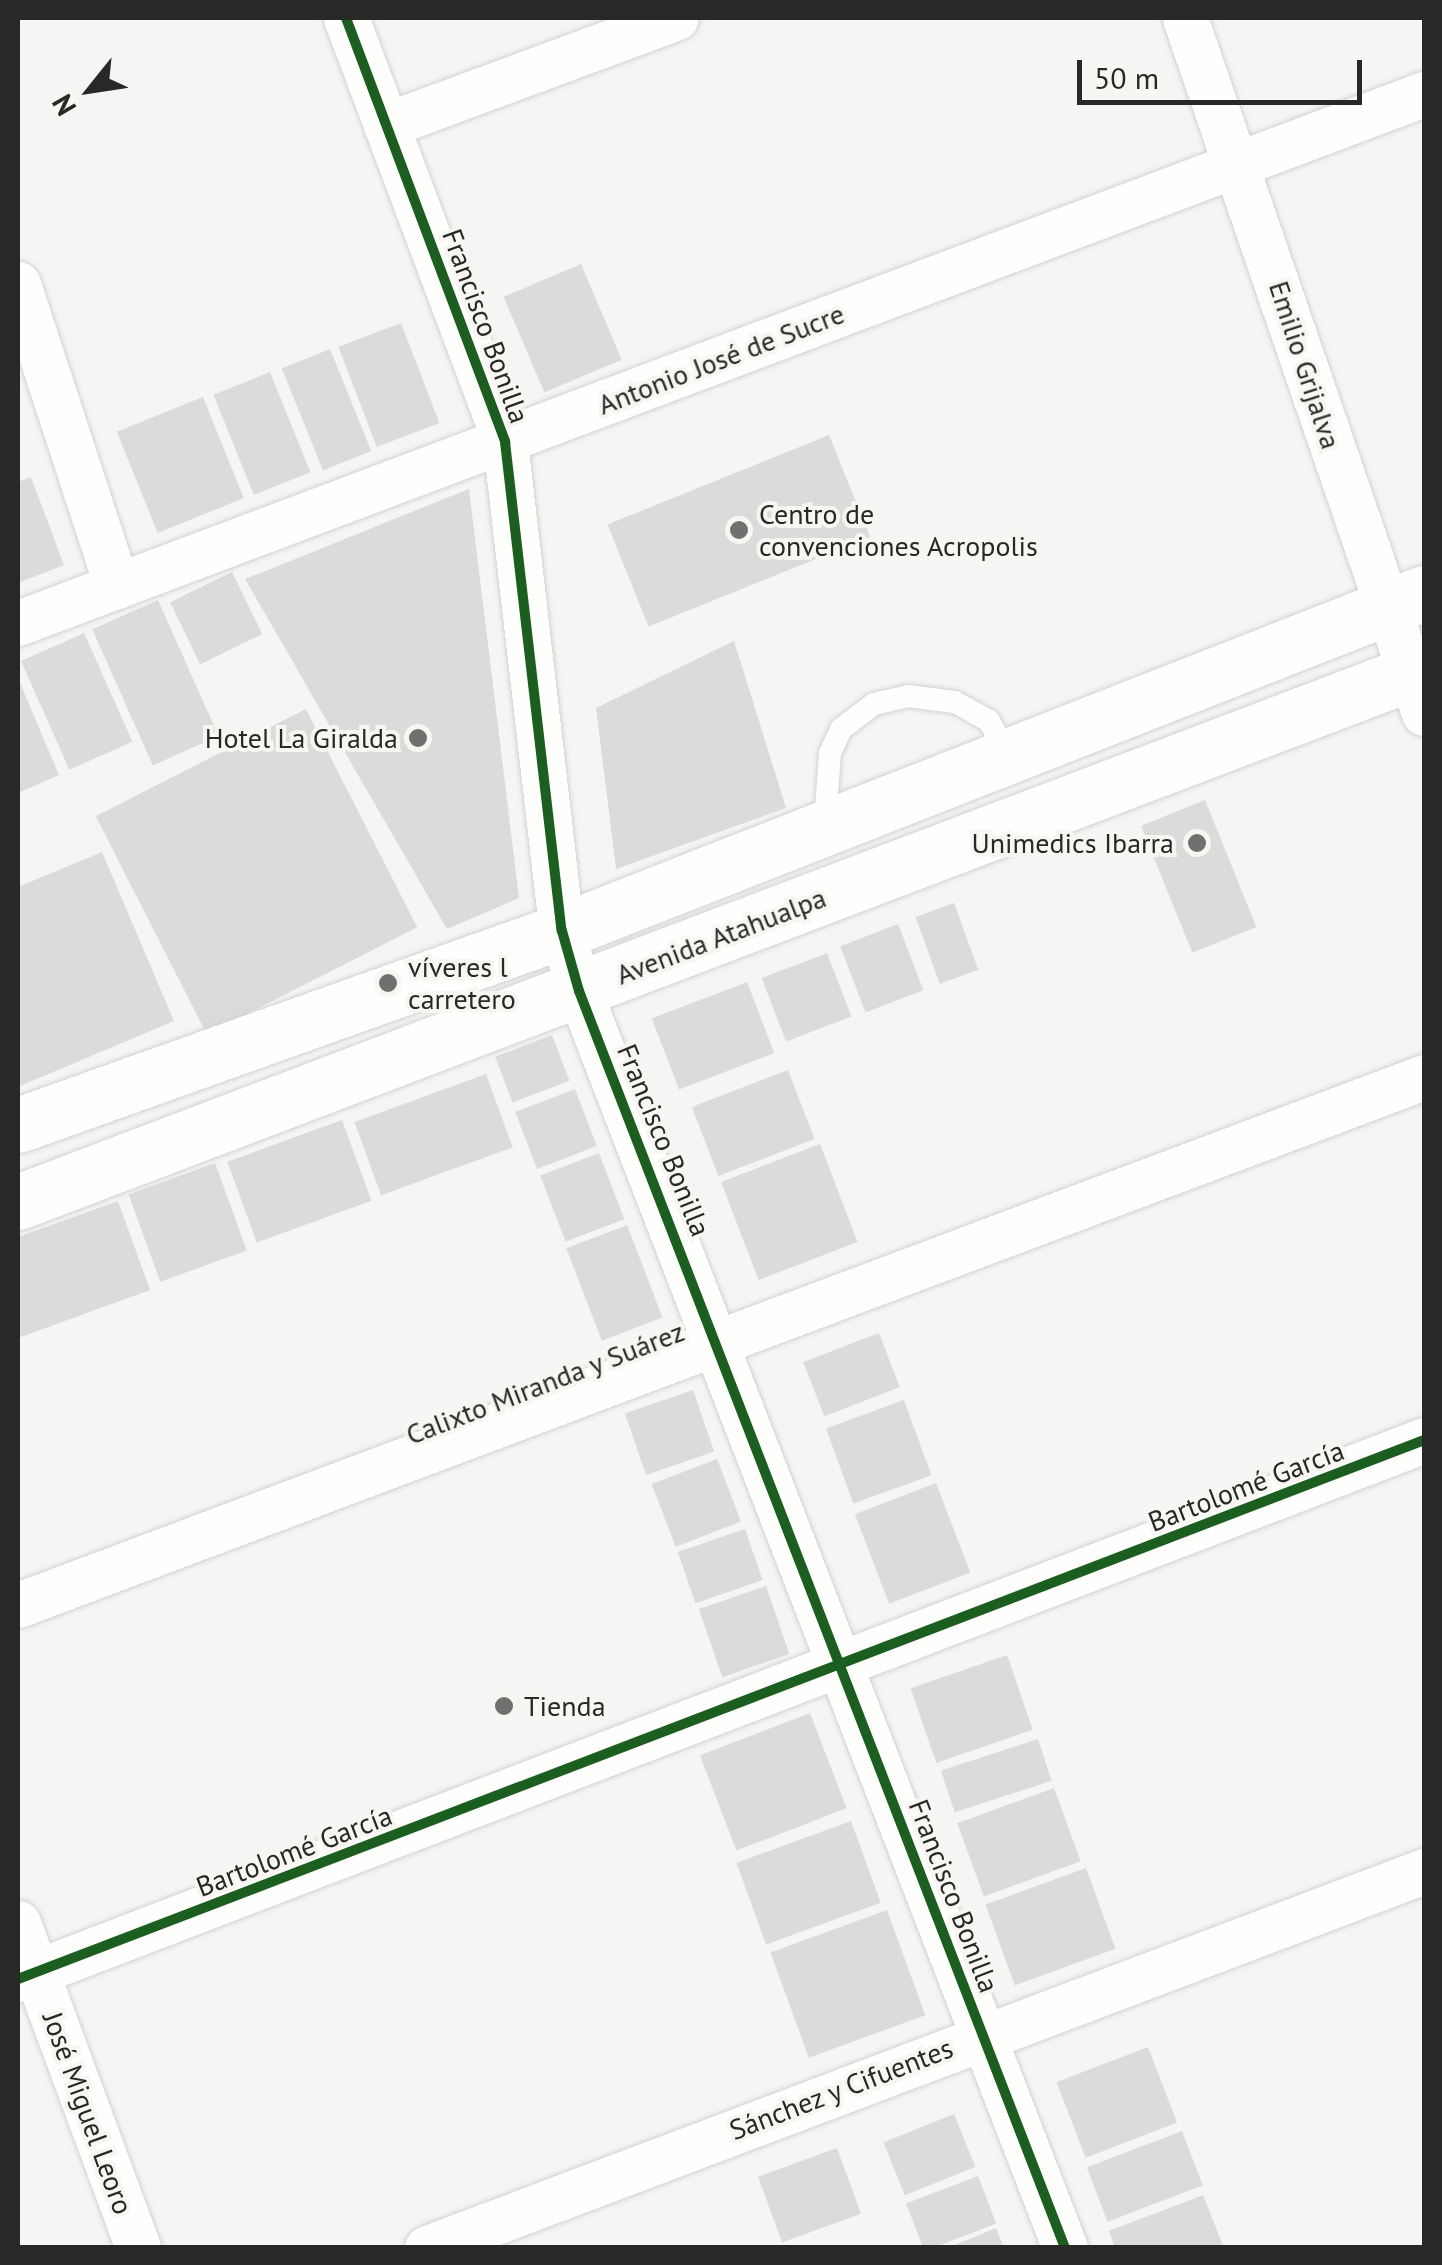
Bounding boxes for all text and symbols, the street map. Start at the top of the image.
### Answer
north arrow [40,40,140,140]
scale bar [1082,40,1367,102]
text: 50 m [1094,58,1159,97]
text: N [43,88,84,122]
street label: Francisco Bonilla [435,224,537,428]
street label: Emilio Grijalva [1262,277,1348,453]
street label: Antonio José de Sucre [593,297,849,421]
place label: Centro de convenciones Acropolis [759,497,1039,563]
marker: Centro de convenciones Acropolis [728,519,750,541]
place label: Hotel La Giralda [205,721,398,755]
marker: Hotel La Giralda [407,727,429,749]
place label: Unimedics Ibarra [971,826,1174,860]
marker: Unimedics Ibarra [1184,830,1210,856]
street label: Avenida Atahualpa [611,880,831,992]
place label: víveres l carretero [408,950,516,1016]
marker: víveres l carretero [377,972,399,994]
street label: Francisco Bonilla [610,1039,718,1241]
street label: Calixto Miranda y Suárez [401,1314,689,1452]
street label: Bartolomé García [1143,1433,1349,1539]
place label: Tienda [524,1689,606,1723]
marker: Tienda [493,1695,515,1717]
street label: Francisco Bonilla [902,1795,1006,1997]
street label: Bartolomé García [191,1798,397,1904]
street label: José Miguel Leoro [36,2007,140,2219]
street label: Sánchez y Cifuentes [724,2031,958,2147]

